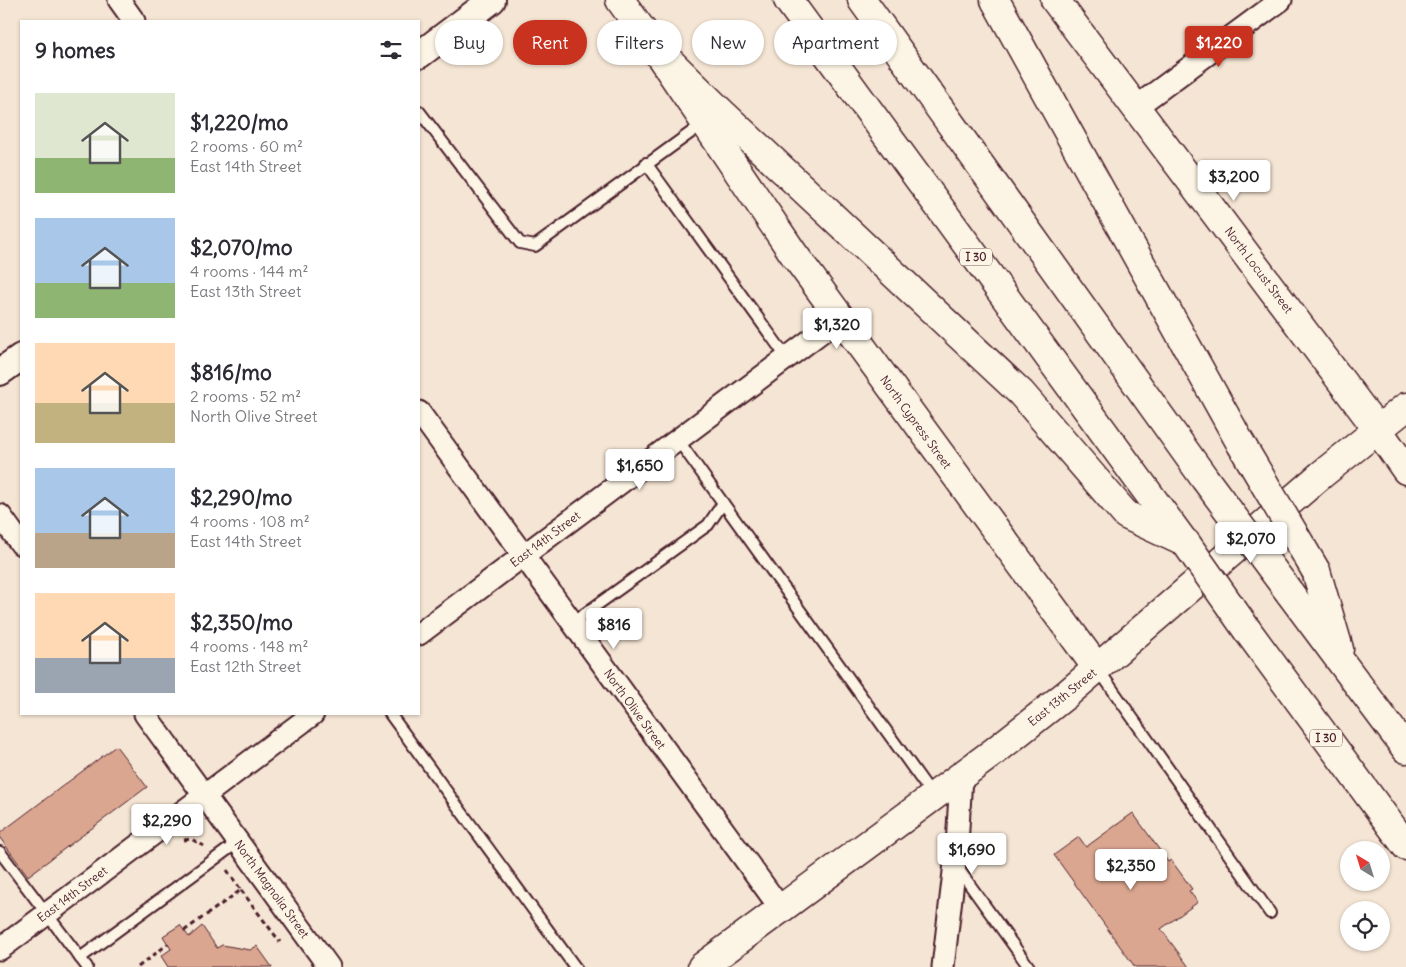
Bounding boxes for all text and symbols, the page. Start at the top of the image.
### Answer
chip: Buy [435,20,503,65]
chip: Rent [513,20,587,65]
chip: Filters [597,20,682,65]
chip: New [692,20,764,65]
chip: Apartment [774,20,897,65]
pin: $1,220 [1178,26,1260,68]
text: $1,220 [1196,32,1242,52]
icon: filters [377,36,405,64]
text: 9 homes [35,37,115,64]
text: $1,220/mo [190,109,288,136]
icon: home [75,113,135,173]
text: 2 rooms · 60 m² [190,136,303,156]
text: East 14th Street [190,156,302,176]
pin: $3,200 [1193,160,1275,202]
text: $3,200 [1208,166,1260,186]
street label: North Locust Street [1222,224,1296,316]
text: $2,070/mo [190,234,293,261]
icon: home [75,238,135,298]
road number: I 30 [960,248,992,266]
text: 4 rooms · 144 m² [190,261,309,281]
text: East 13th Street [190,281,301,301]
pin: $1,320 [796,308,878,350]
text: $1,320 [814,314,860,334]
text: $816/mo [190,359,272,386]
icon: home [75,363,135,423]
street label: North Cypress Street [877,372,955,472]
text: 2 rooms · 52 m² [190,386,301,406]
text: North Olive Street [190,406,317,426]
pin: $1,650 [599,448,681,491]
text: $1,650 [616,455,664,475]
text: $2,290/mo [190,484,292,511]
icon: home [75,488,135,548]
street label: East 14th Street [507,508,583,570]
text: 4 rooms · 108 m² [190,511,310,531]
pin: $2,070 [1210,522,1292,564]
text: $2,070 [1226,528,1276,548]
text: East 14th Street [190,531,302,551]
pin: $816 [584,608,644,650]
text: $2,350/mo [190,609,293,636]
icon: home [75,613,135,673]
text: $816 [597,614,631,634]
text: 4 rooms · 148 m² [190,636,309,656]
text: East 12th Street [190,656,301,676]
street label: East 13th Street [1025,665,1099,729]
street label: North Olive Street [601,666,669,752]
road number: I 30 [1310,730,1342,746]
pin: $2,290 [126,804,208,846]
text: $2,290 [142,810,192,830]
pin: $1,690 [931,832,1013,875]
street label: North Magnolia Street [231,837,313,941]
text: $1,690 [948,839,996,859]
north arrow [1340,841,1390,891]
map controls [1340,841,1390,951]
pin: $2,350 [1090,848,1172,891]
text: $2,350 [1106,855,1156,875]
street label: East 14th Street [34,863,110,925]
button: locate [1340,901,1390,951]

